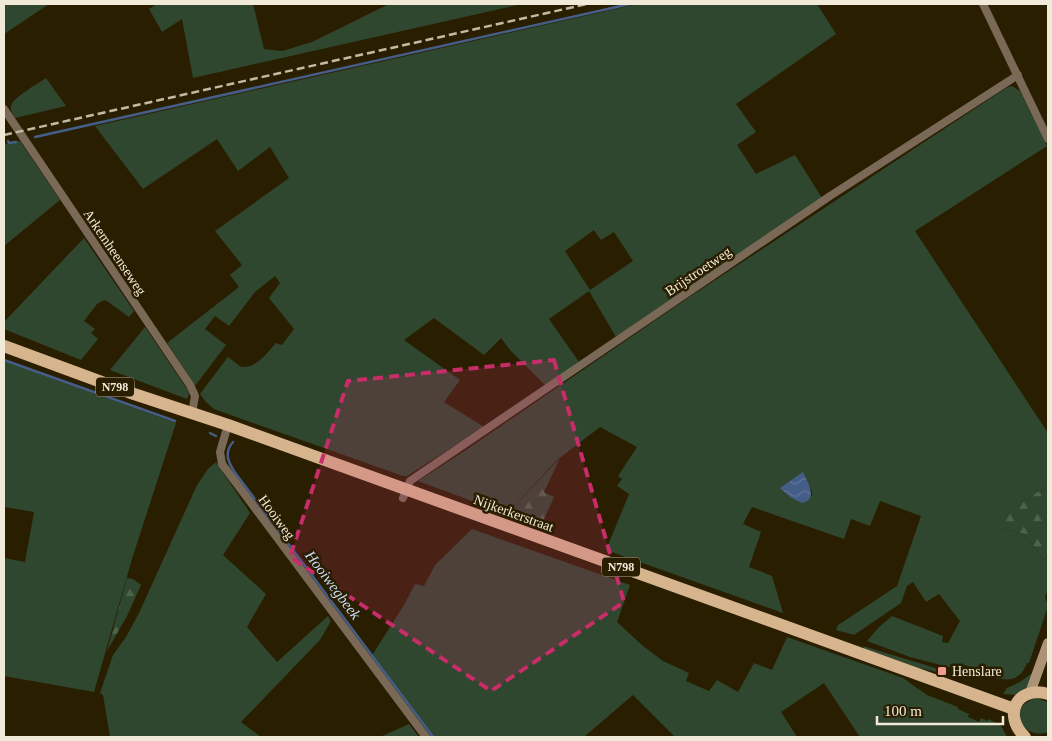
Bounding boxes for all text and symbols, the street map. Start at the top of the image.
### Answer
street label: Arkemheenseweg [80,207,149,298]
street label: Brijstroetweg [662,244,734,299]
road number: N798 [96,378,134,397]
street label: Hooiweg [255,492,298,542]
street label: Nijkerkerstraat [472,492,556,535]
water label: Hooiwegbeek [301,547,364,623]
road number: N798 [602,558,640,576]
place label: Henslare [952,664,1002,679]
marker: Henslare [936,665,948,677]
scale bar [877,694,1003,726]
text: 100 m [884,703,922,719]

